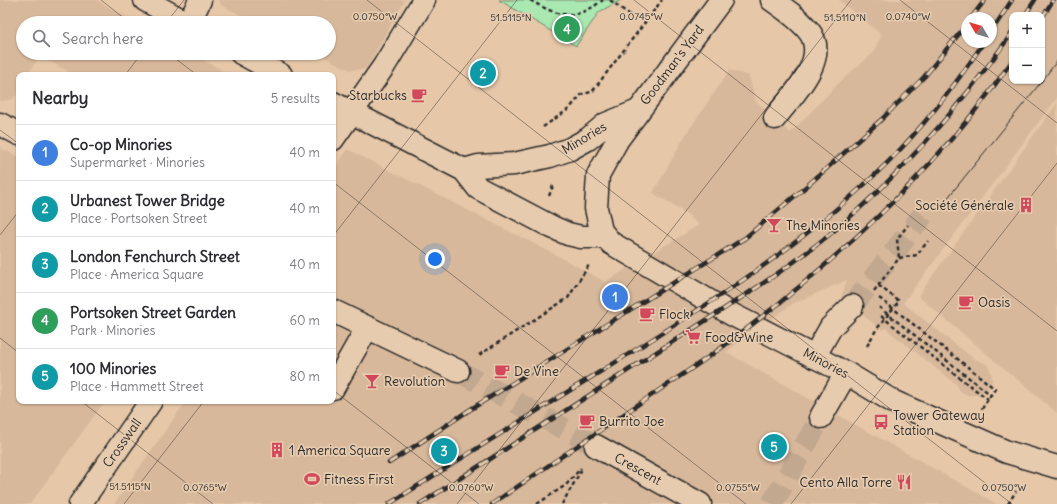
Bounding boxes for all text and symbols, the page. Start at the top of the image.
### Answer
text: 0.0750°W [353,10,397,23]
text: 0.0745°W [619,10,663,23]
text: 0.0740°W [886,10,930,23]
text: 51.5115°N [490,11,532,24]
text: 51.5110°N [824,11,866,24]
north arrow [961,12,997,48]
map controls [1009,12,1045,84]
button: + [1009,12,1045,48]
pin: 4 [554,14,580,44]
search box [16,16,336,60]
street label: Goodman's Yard [636,21,708,108]
icon: search [30,27,52,49]
text: Search here [62,29,143,48]
button: − [1009,48,1045,84]
pin: 2 [470,58,496,88]
cafe icon: Starbucks [410,86,428,104]
text: Nearby [32,87,88,109]
place label: Starbucks [349,87,407,104]
text: 5 results [271,90,320,107]
street label: Minories [558,118,610,158]
text: Co-op Minories [70,135,172,154]
text: 1 [42,144,48,161]
text: 40 m [289,144,320,161]
text: Supermarket · Minories [70,154,205,171]
text: Urbanest Tower Bridge [70,191,225,210]
building icon: Société Générale [1017,196,1035,214]
place label: Société Générale [915,197,1014,214]
text: 2 [41,200,49,217]
text: 40 m [289,200,320,217]
text: Place · Portsoken Street [70,210,207,227]
bar icon: The Minories [765,216,783,234]
place label: The Minories [786,217,860,234]
text: London Fenchurch Street [70,247,240,266]
your location [425,249,445,269]
text: 3 [41,256,49,273]
text: 40 m [289,256,320,273]
text: Place · America Square [70,266,204,283]
pin: 1 [602,282,628,312]
cafe icon: Oasis [957,293,975,311]
place label: Oasis [978,294,1010,311]
text: Portsoken Street Garden [70,303,236,322]
cafe icon: Flock [638,305,656,323]
place label: Flock [659,306,690,323]
text: 4 [41,312,49,329]
text: 60 m [289,312,320,329]
text: Park · Minories [70,322,155,339]
supermarket icon: Food&Wine [684,328,702,346]
place label: Food&Wine [705,329,773,346]
street label: Minories [800,344,852,382]
text: 100 Minories [70,359,156,378]
cafe icon: De Vine [493,362,511,380]
place label: De Vine [514,363,559,380]
text: 5 [41,368,49,385]
text: 80 m [289,368,320,385]
bar icon: Revolution [363,372,381,390]
place label: Revolution [384,373,446,390]
text: Place · Hammett Street [70,378,204,395]
place label: Tower Gateway Station [893,407,985,439]
cafe icon: Burrito Joe [578,412,596,430]
place label: Burrito Joe [599,413,664,430]
bus stop icon: Tower Gateway Station [872,413,890,431]
street label: Crosswall [99,415,145,471]
pin: 5 [761,432,787,462]
pin: 3 [431,436,457,466]
building icon: 1 America Square [268,441,286,459]
place label: 1 America Square [289,442,391,459]
street label: Crescent [611,449,665,489]
sports icon: Fitness First [303,470,321,488]
place label: Fitness First [324,471,395,488]
restaurant icon: Cento Alla Torre [895,473,913,491]
place label: Cento Alla Torre [799,474,892,491]
text: 51.5115°N [109,480,151,493]
text: 0.0765°W [183,481,227,494]
text: 0.0760°W [449,481,493,494]
text: 0.0755°W [716,481,760,494]
text: 0.0750°W [982,481,1026,494]

